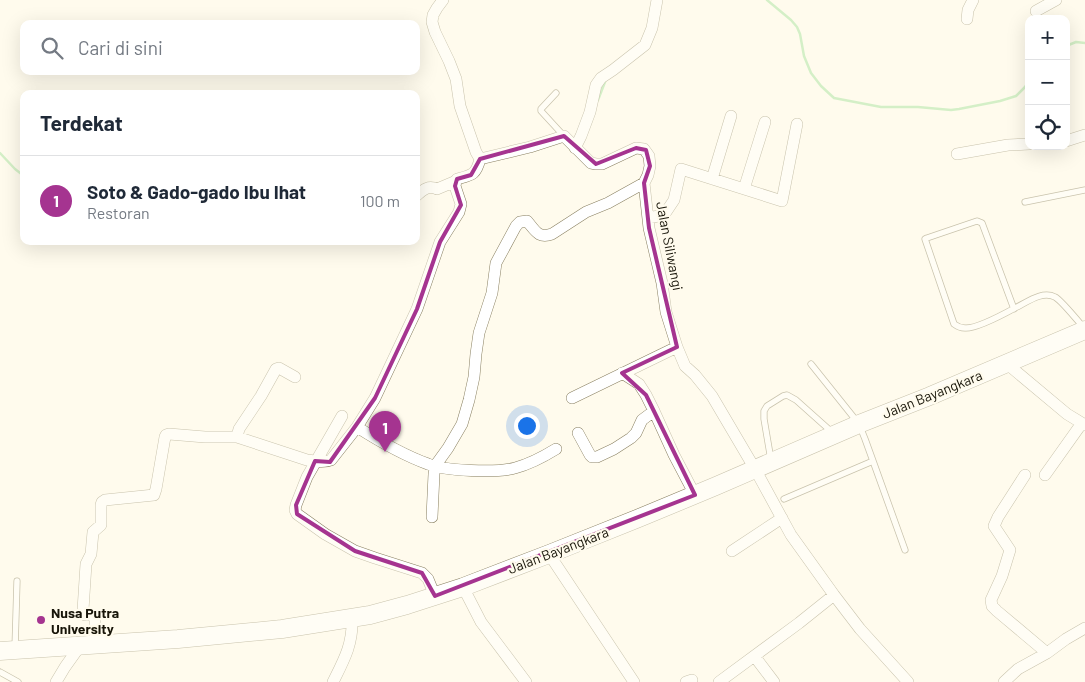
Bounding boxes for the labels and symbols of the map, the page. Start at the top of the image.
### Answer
street label: Jalan Siliwangi [653,200,687,292]
street label: Jalan Bayangkara [879,366,985,422]
pin: 1 [369,411,401,452]
your location [514,413,540,439]
street label: Jalan Bayangkara [505,523,611,577]
place label: Nusa Putra University [51,604,119,637]
marker: Nusa Putra University [35,614,47,626]

